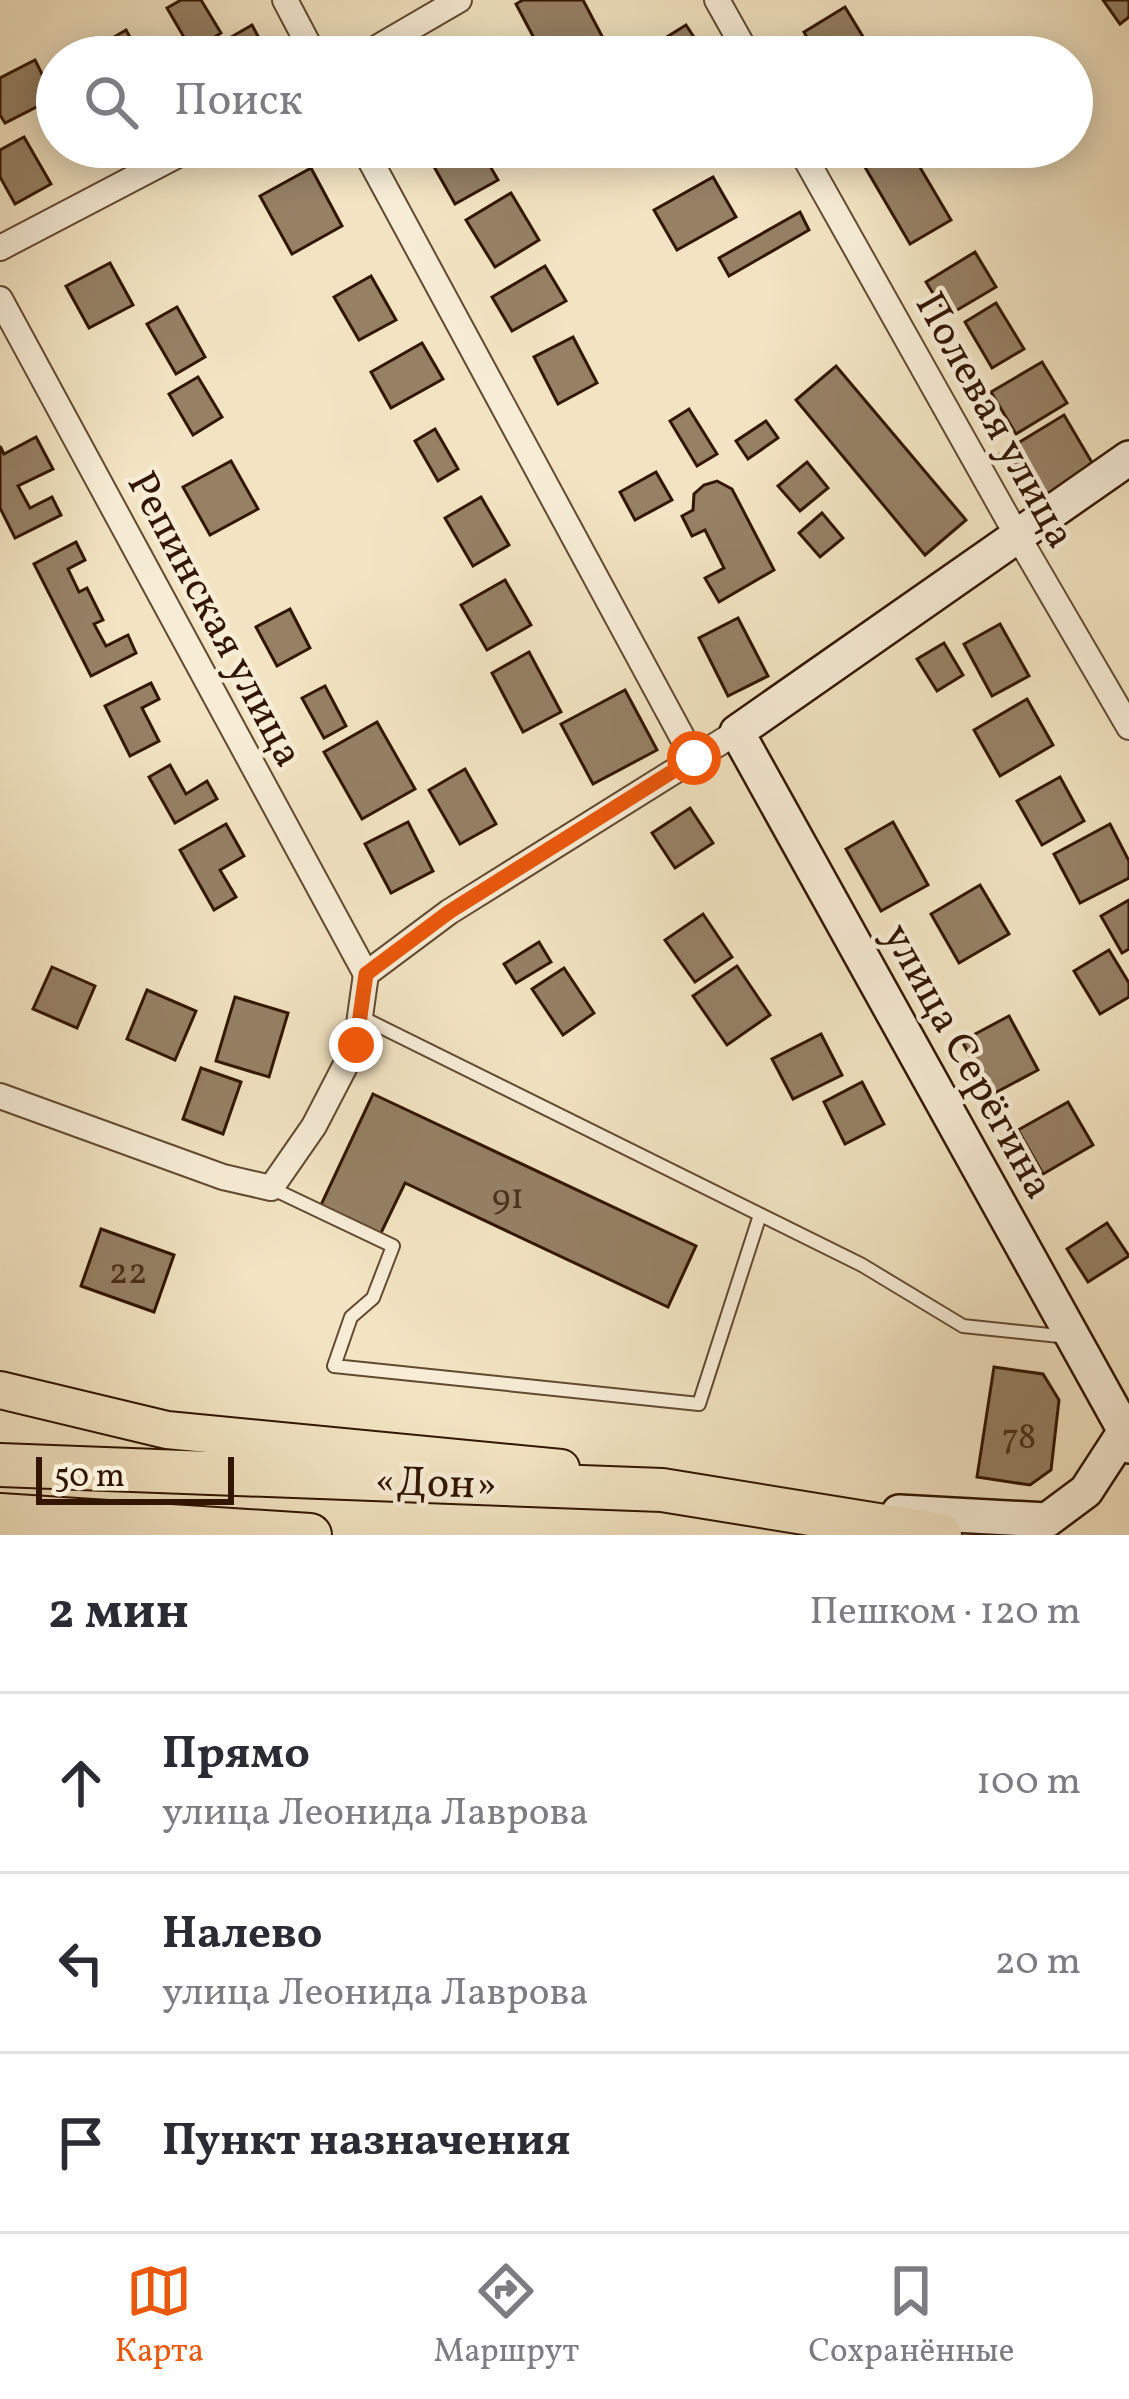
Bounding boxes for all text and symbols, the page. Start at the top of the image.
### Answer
search box [36,36,1093,168]
icon: search [78,69,144,135]
text: Поиск [174,71,303,134]
street label: Полевая улица [898,282,1088,560]
street label: Репинская улица [110,462,316,778]
route start [667,731,721,785]
street label: улица Серёгина [866,914,1066,1211]
route end [329,1018,383,1072]
house number: 91 [492,1174,524,1224]
house number: 22 [109,1249,147,1299]
house number: 78 [1002,1414,1036,1464]
scale bar [36,1451,234,1504]
street label: «Дон» [374,1454,498,1517]
text: 50 m [54,1455,125,1501]
text: 2 мин [48,1578,189,1649]
text: Пешком · 120 m [809,1586,1081,1640]
text: Прямо [162,1724,310,1787]
icon: ahead [48,1750,114,1816]
text: 100 m [976,1756,1081,1810]
text: улица Леонида Лаврова [162,1787,589,1841]
text: Налево [162,1904,323,1967]
icon: left [48,1930,114,1996]
text: 20 m [995,1936,1081,1990]
text: улица Леонида Лаврова [162,1967,589,2021]
icon: arrive [48,2110,114,2176]
text: Пункт назначения [162,2111,571,2174]
tab: Карта [115,2258,204,2376]
tab: Маршрут [434,2258,579,2376]
tab: Сохранённые [808,2258,1014,2376]

